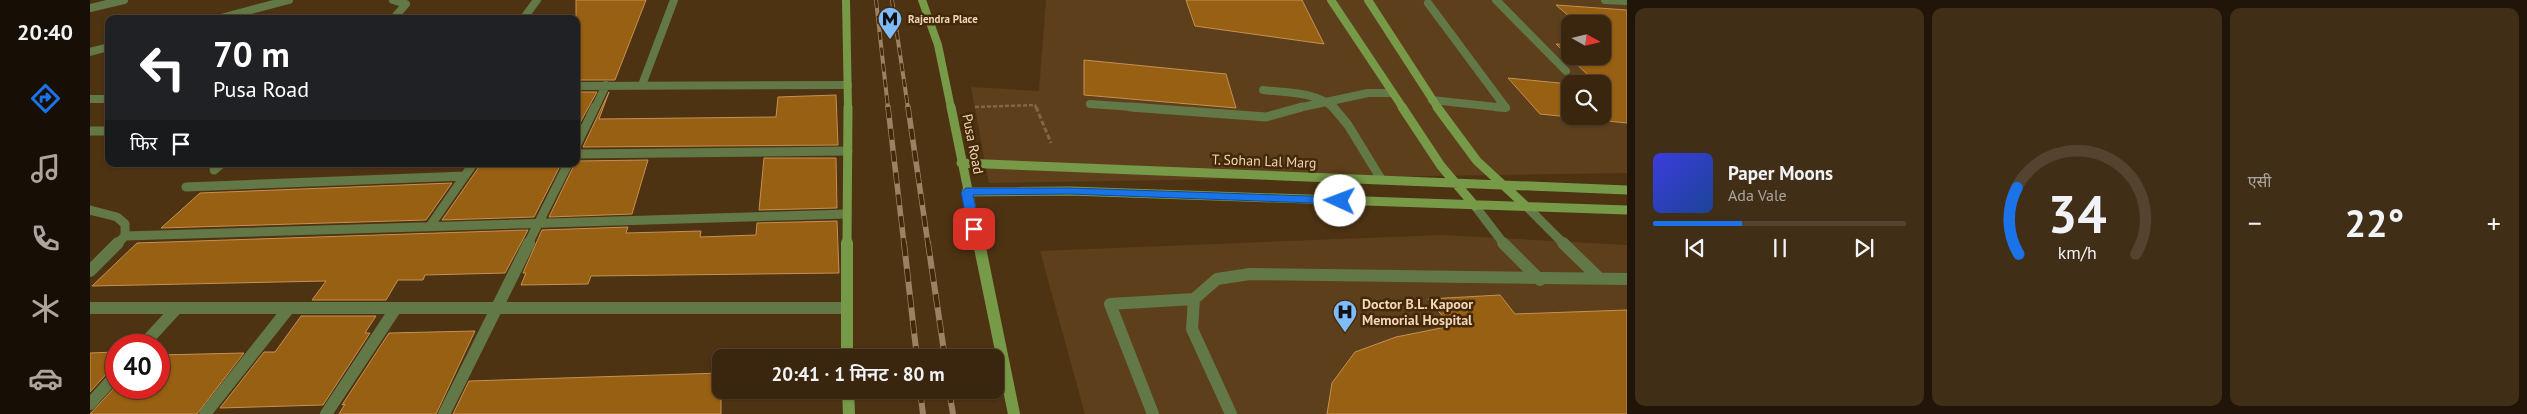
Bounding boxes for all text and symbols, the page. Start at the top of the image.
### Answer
metro station icon: Rajendra Place [877,6,903,40]
place label: Rajendra Place [908,12,978,26]
north arrow [1561,15,1611,65]
map controls [1561,15,1611,125]
text: 20:40 [17,18,73,46]
text: 70 m [213,31,290,77]
icon: left [130,35,195,100]
text: Pusa Road [213,75,309,103]
button: search [1561,75,1611,125]
icon: directions [28,81,63,116]
street label: Pusa Road [958,112,988,176]
icon: arrive [167,130,195,158]
text: फिर [130,131,157,155]
street label: T. Sohan Lal Marg [1211,150,1317,172]
icon: music [28,151,63,186]
text: Paper Moons [1728,161,1833,185]
text: एसी [2248,171,2271,191]
position arrow [1313,174,1365,226]
text: 34 [2048,180,2106,247]
text: Ada Vale [1728,185,1787,205]
text: 22° [2344,198,2404,247]
text: − [2248,204,2262,241]
text: + [2487,204,2501,241]
pin [953,208,995,250]
icon: arrive [960,215,988,243]
icon: phone [28,221,63,256]
icon: previous [1681,234,1709,262]
icon: pause [1766,234,1794,262]
icon: next [1850,234,1878,262]
text: km/h [2057,241,2097,264]
icon: climate [28,291,63,326]
place label: Doctor B.L. Kapoor Memorial Hospital [1362,295,1473,329]
hospital icon: Doctor B.L. Kapoor Memorial Hospital [1332,299,1358,333]
speed limit sign: 40 [105,334,170,399]
icon: car [28,361,63,396]
text: 20:41 · 1 मिनट · 80 m [772,362,944,386]

